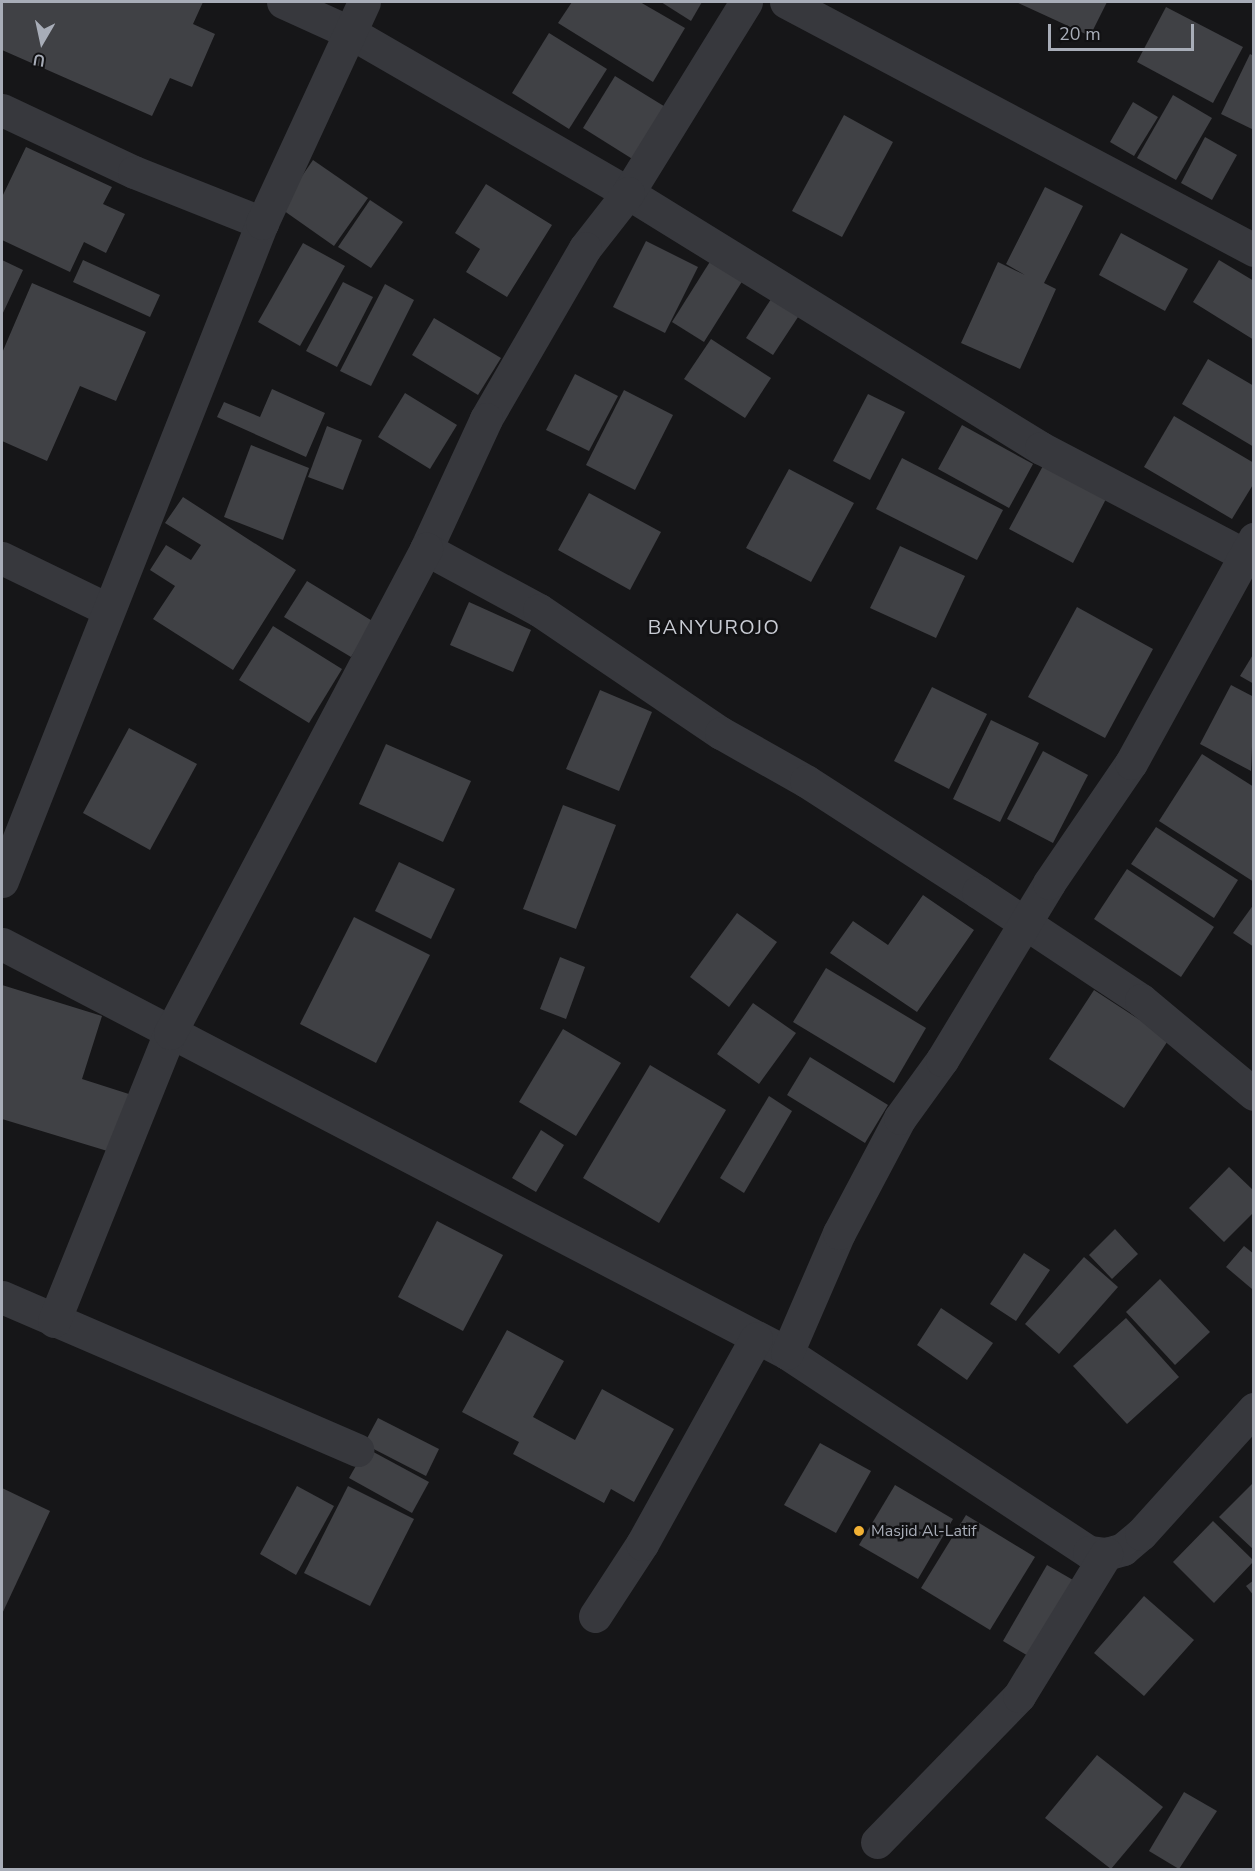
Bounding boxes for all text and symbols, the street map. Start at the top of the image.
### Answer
north arrow [12,12,72,72]
scale bar [1051,12,1196,50]
text: 20 m [1059,22,1101,46]
text: U [32,48,47,72]
district label: BANYUROJO [648,615,780,639]
place label: Masjid Al-Latif [871,1521,977,1541]
marker: Masjid Al-Latif [852,1524,866,1538]

